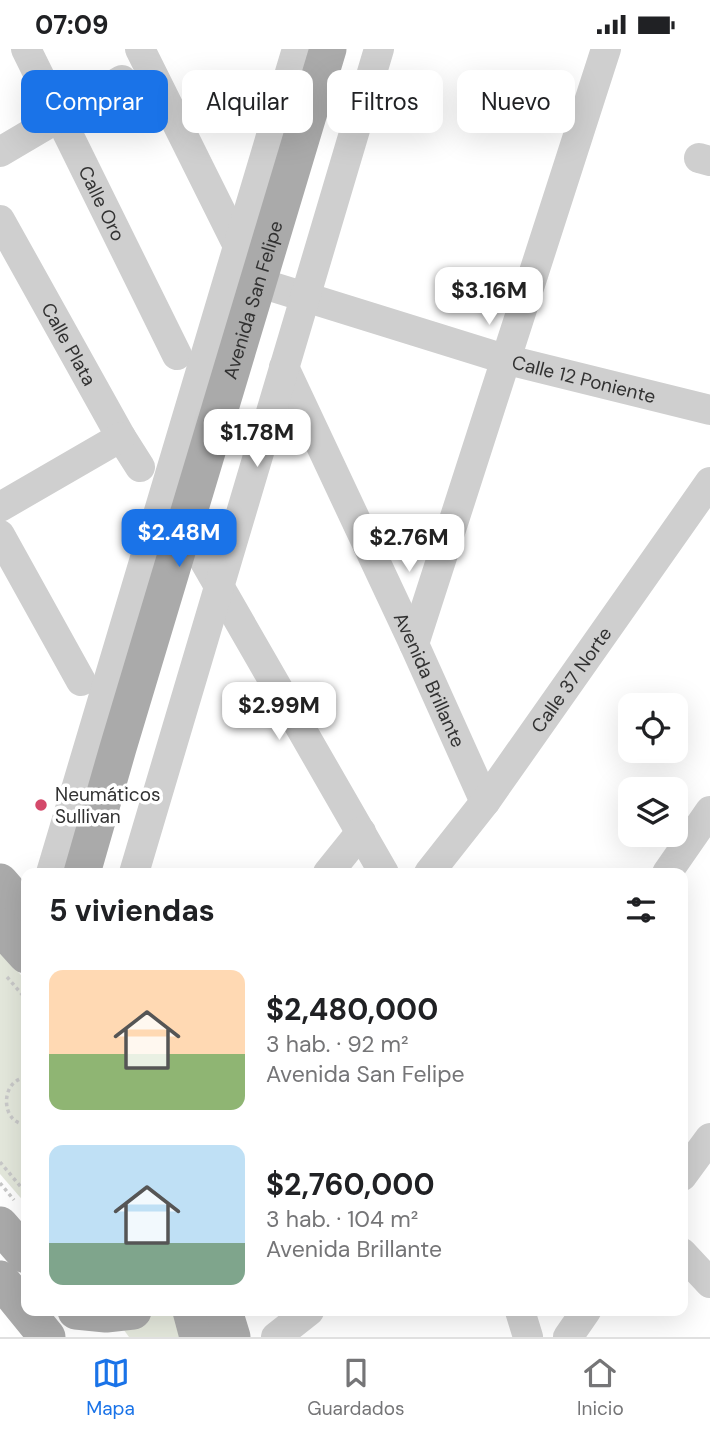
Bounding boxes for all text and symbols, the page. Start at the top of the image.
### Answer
text: 07:09 [35,8,109,42]
chip: Comprar [21,70,168,133]
chip: Alquilar [182,70,313,133]
chip: Filtros [327,70,443,133]
chip: Nuevo [457,70,575,133]
street label: Calle Oro [73,162,131,245]
street label: Avenida San Felipe [218,218,289,382]
pin: $3.16M [432,267,546,327]
text: $3.16M [451,275,527,305]
street label: Calle Plata [36,298,102,390]
street label: Calle 12 Poniente [509,349,658,409]
pin: $1.78M [200,409,314,469]
text: $1.78M [220,417,294,447]
pin: $2.48M [122,510,236,569]
pin: $2.76M [352,515,466,574]
text: $2.48M [138,517,220,547]
text: $2.76M [369,522,449,552]
street label: Avenida Brillante [388,608,471,751]
street label: Calle 37 Norte [526,622,617,738]
pin: $2.99M [222,683,336,742]
text: $2.99M [238,690,320,720]
map controls [618,693,688,847]
button: locate [618,693,688,763]
button: layers [618,777,688,847]
place label: Neumáticos Sullivan [55,782,161,829]
marker: Neumáticos Sullivan [33,797,49,813]
text: 5 viviendas [49,891,215,930]
icon: filters [622,891,660,929]
text: $2,480,000 [266,990,438,1029]
icon: home [105,998,189,1082]
text: 3 hab. · 92 m² [266,1029,409,1059]
text: Avenida San Felipe [266,1059,465,1089]
text: $2,760,000 [266,1165,435,1204]
icon: home [105,1173,189,1257]
text: 3 hab. · 104 m² [266,1204,418,1234]
text: Avenida Brillante [266,1234,442,1264]
tab: Mapa [86,1354,135,1421]
tab: Guardados [307,1354,405,1421]
tab: Inicio [577,1354,624,1421]

